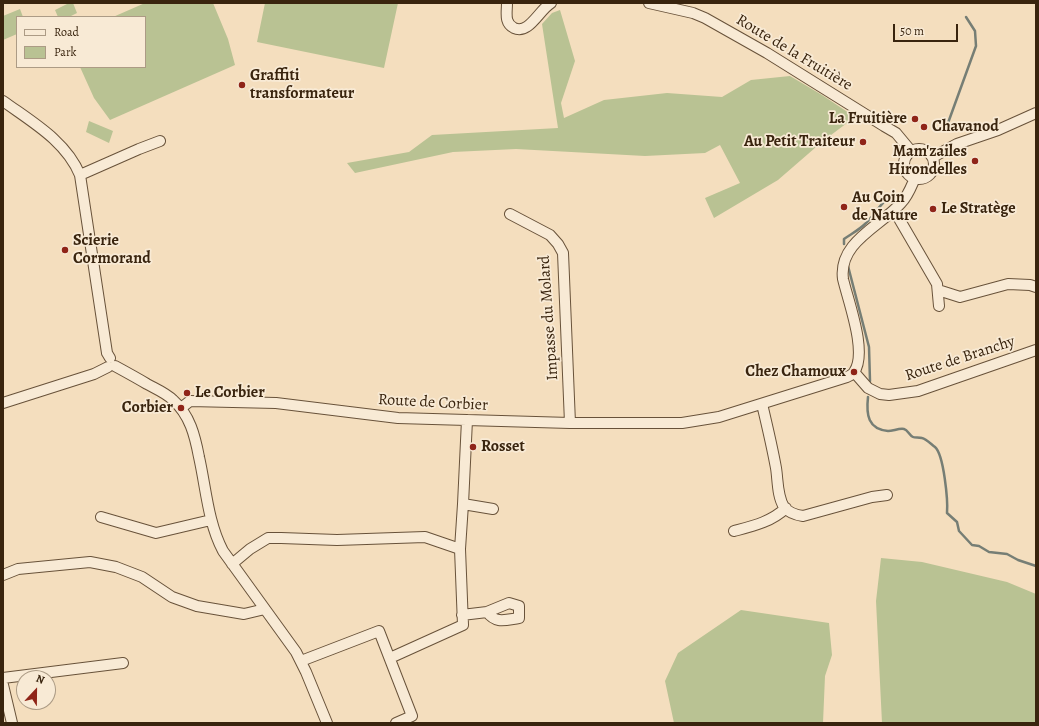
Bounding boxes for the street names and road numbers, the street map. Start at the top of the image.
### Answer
street label: Route de la Fruitière [732,11,856,95]
street label: Impasse du Molard [535,255,563,381]
street label: Route de Branchy [903,332,1017,386]
street label: Route de Corbier [377,391,489,415]

